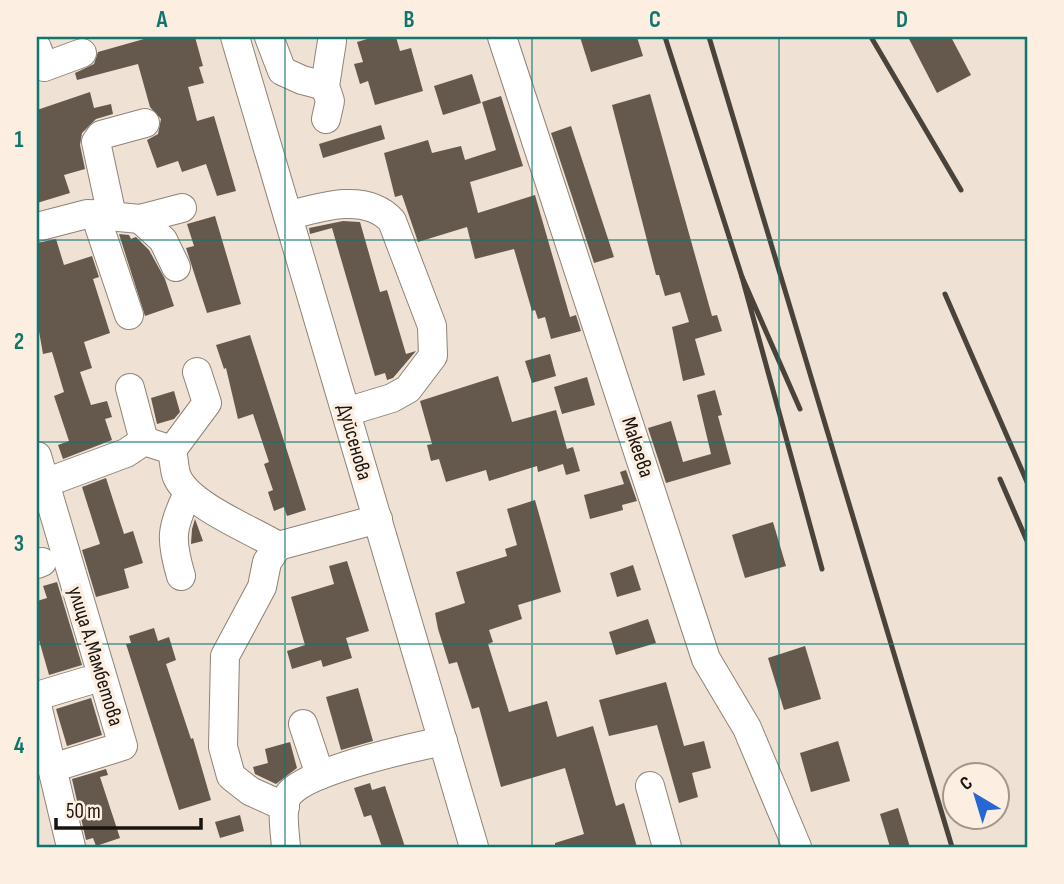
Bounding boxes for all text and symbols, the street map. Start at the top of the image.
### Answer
text: A [156,6,169,34]
text: B [404,6,415,34]
text: C [649,6,661,34]
text: D [896,6,908,34]
text: 1 [14,126,24,154]
text: 2 [14,328,24,356]
street label: Дуйсенова [332,401,377,483]
street label: Макеева [616,414,659,480]
text: 3 [14,530,24,558]
street label: улица А.Мамбетова [62,583,129,729]
text: 4 [14,732,25,760]
north arrow [942,762,1012,832]
text: С [956,772,978,796]
scale bar [56,786,201,830]
text: 50 m [66,799,101,824]

